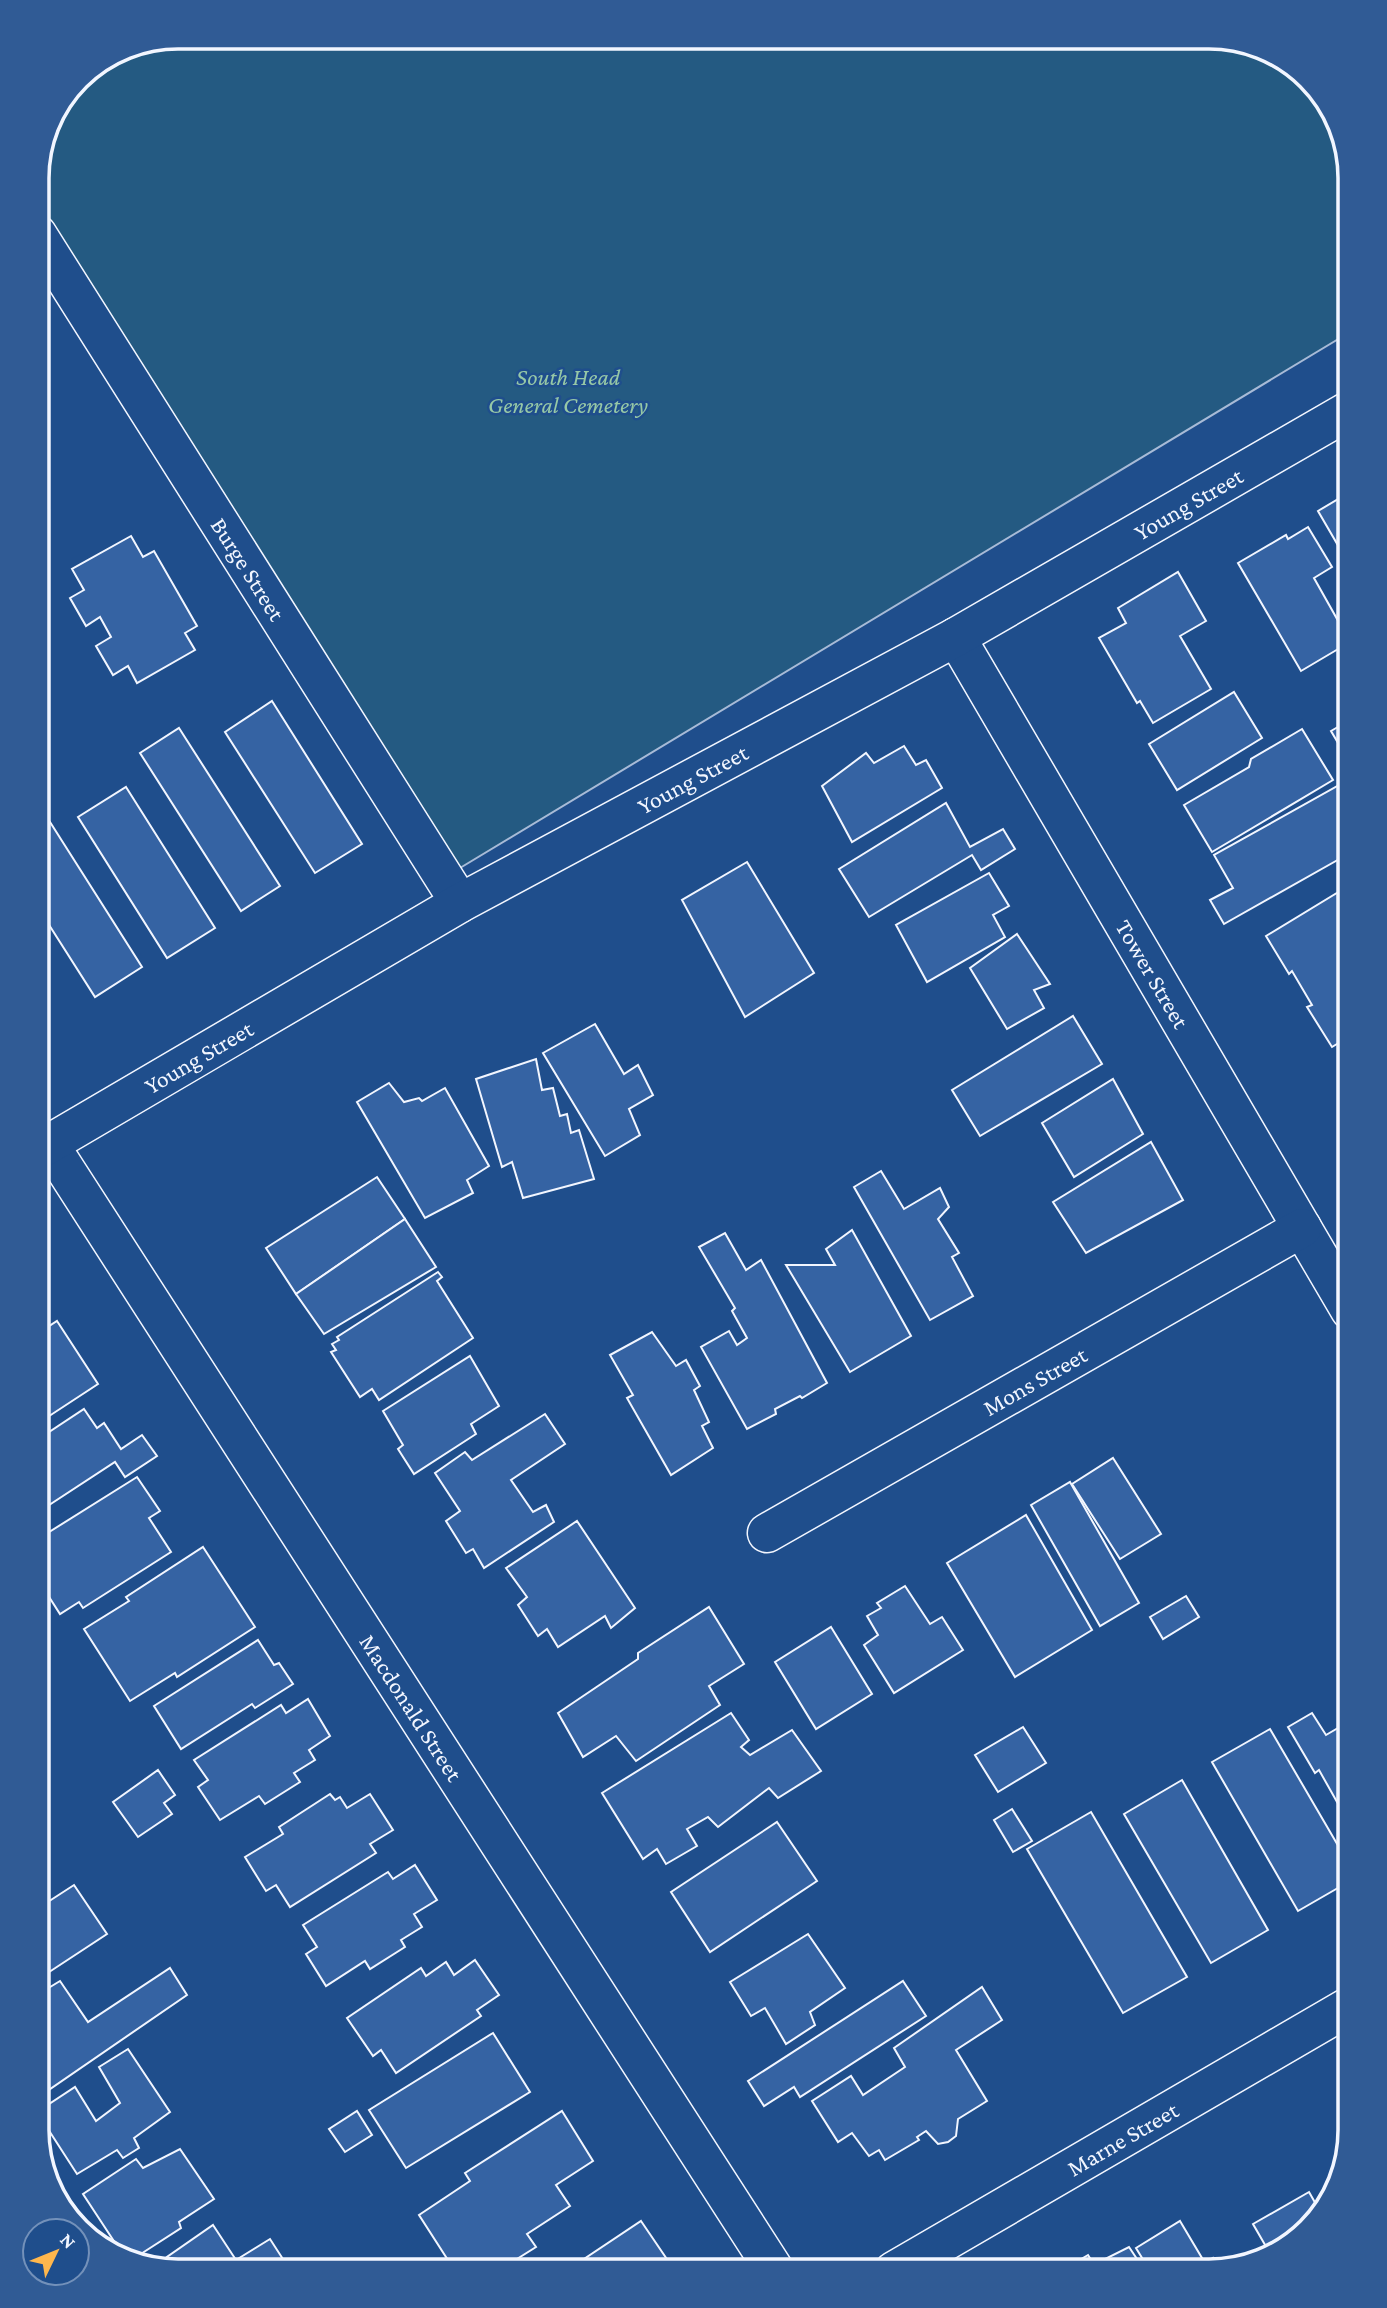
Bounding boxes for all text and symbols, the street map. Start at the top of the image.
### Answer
park label: South Head General Cemetery [488,363,648,418]
street label: Young Street [1129,461,1248,545]
street label: Burge Street [206,512,292,626]
street label: Young Street [633,737,753,819]
street label: Tower Street [1111,914,1196,1034]
street label: Young Street [139,1014,258,1099]
street label: Mons Street [978,1340,1092,1421]
street label: Macdonald Street [355,1629,470,1787]
street label: Marne Street [1062,2095,1183,2181]
north arrow [21,2217,91,2287]
text: N [56,2229,80,2253]

